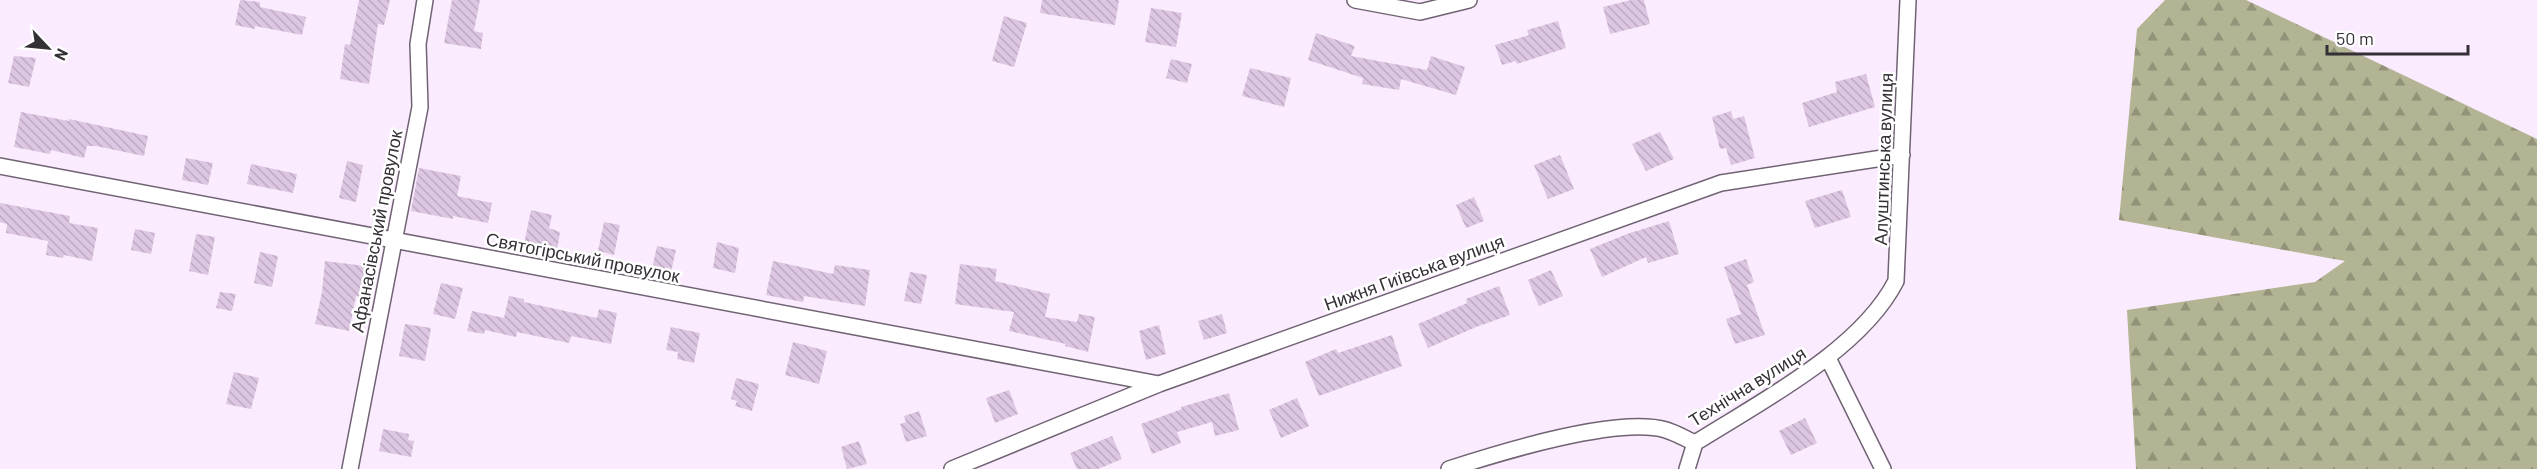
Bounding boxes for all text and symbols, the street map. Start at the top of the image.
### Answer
north arrow [18,18,78,78]
scale bar [2327,18,2468,56]
text: 50 m [2336,27,2374,49]
text: N [51,46,73,64]
street label: Алуштинська вулиця [1869,72,1897,246]
street label: Афанасівський провулок [346,128,406,334]
street label: Святогірський провулок [484,227,682,287]
street label: Нижня Гиївська вулиця [1321,229,1507,315]
street label: Технічна вулиця [1684,341,1810,431]

